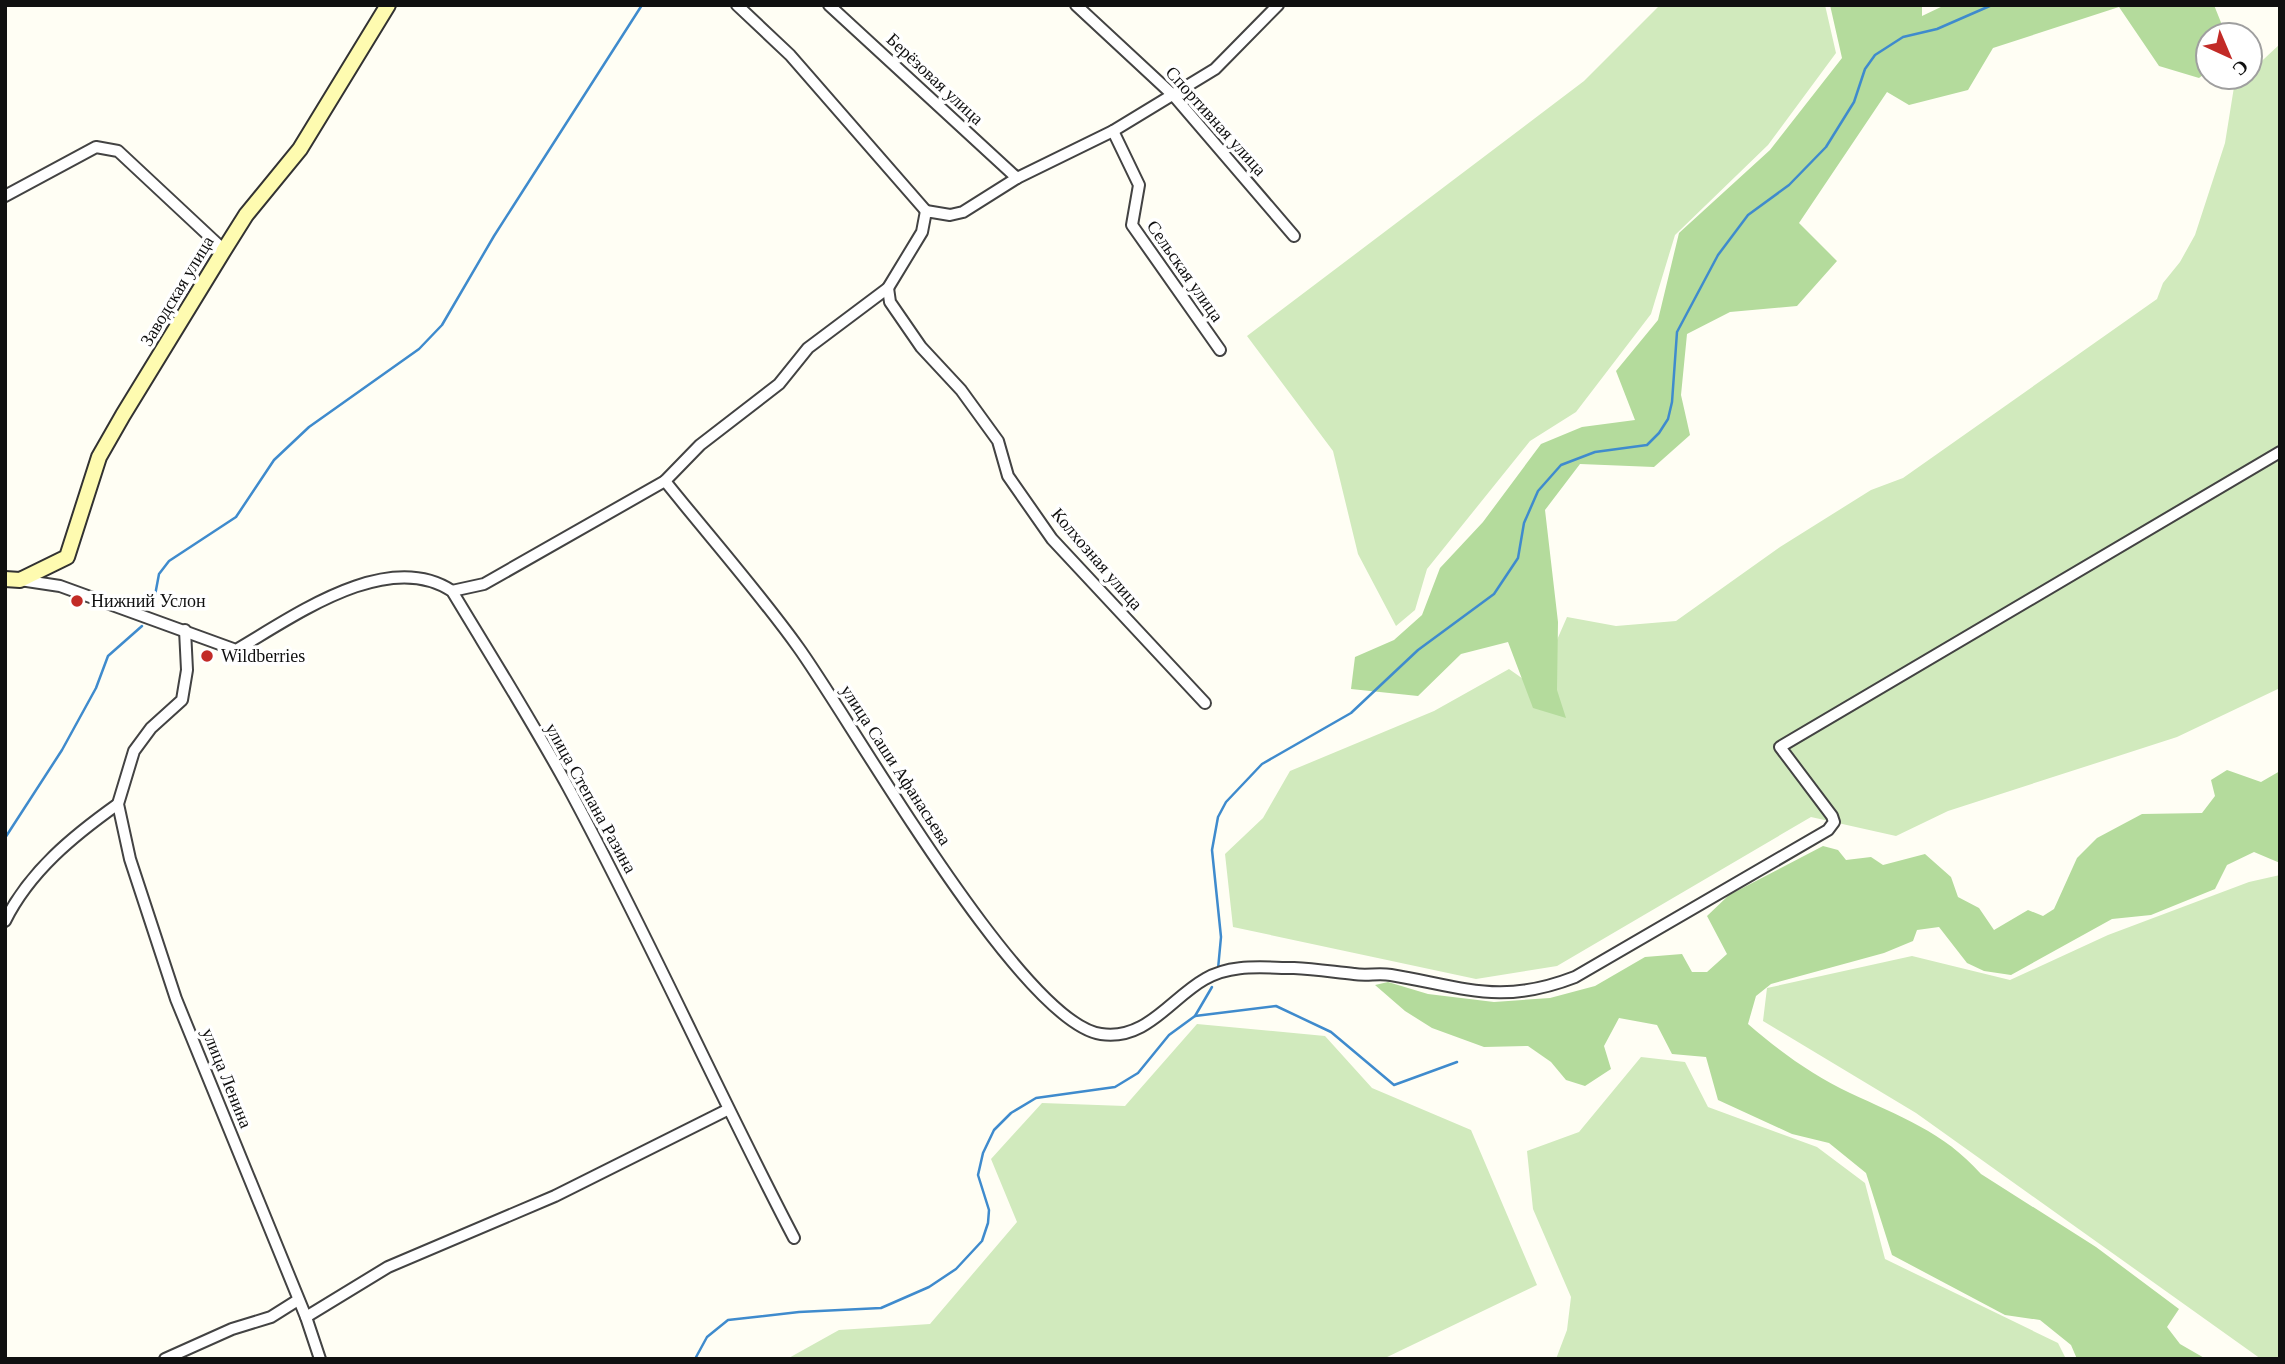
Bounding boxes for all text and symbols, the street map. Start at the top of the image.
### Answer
north arrow [2194,21,2264,91]
street label: Берёзовая улица [883,29,987,129]
text: С [2228,56,2253,80]
street label: Спортивная улица [1162,62,1270,180]
street label: Сельская улица [1143,216,1227,326]
street label: Заводская улица [136,232,218,350]
street label: Колхозная улица [1047,504,1147,614]
place label: Нижний Услон [91,591,206,611]
marker: Нижний Услон [69,593,85,609]
place label: Wildberries [221,646,305,666]
marker: Wildberries [199,648,215,664]
street label: улица Саши Афанасьева [837,681,955,849]
street label: улица Степана Разина [541,719,641,877]
street label: улица Ленина [198,1025,256,1131]

